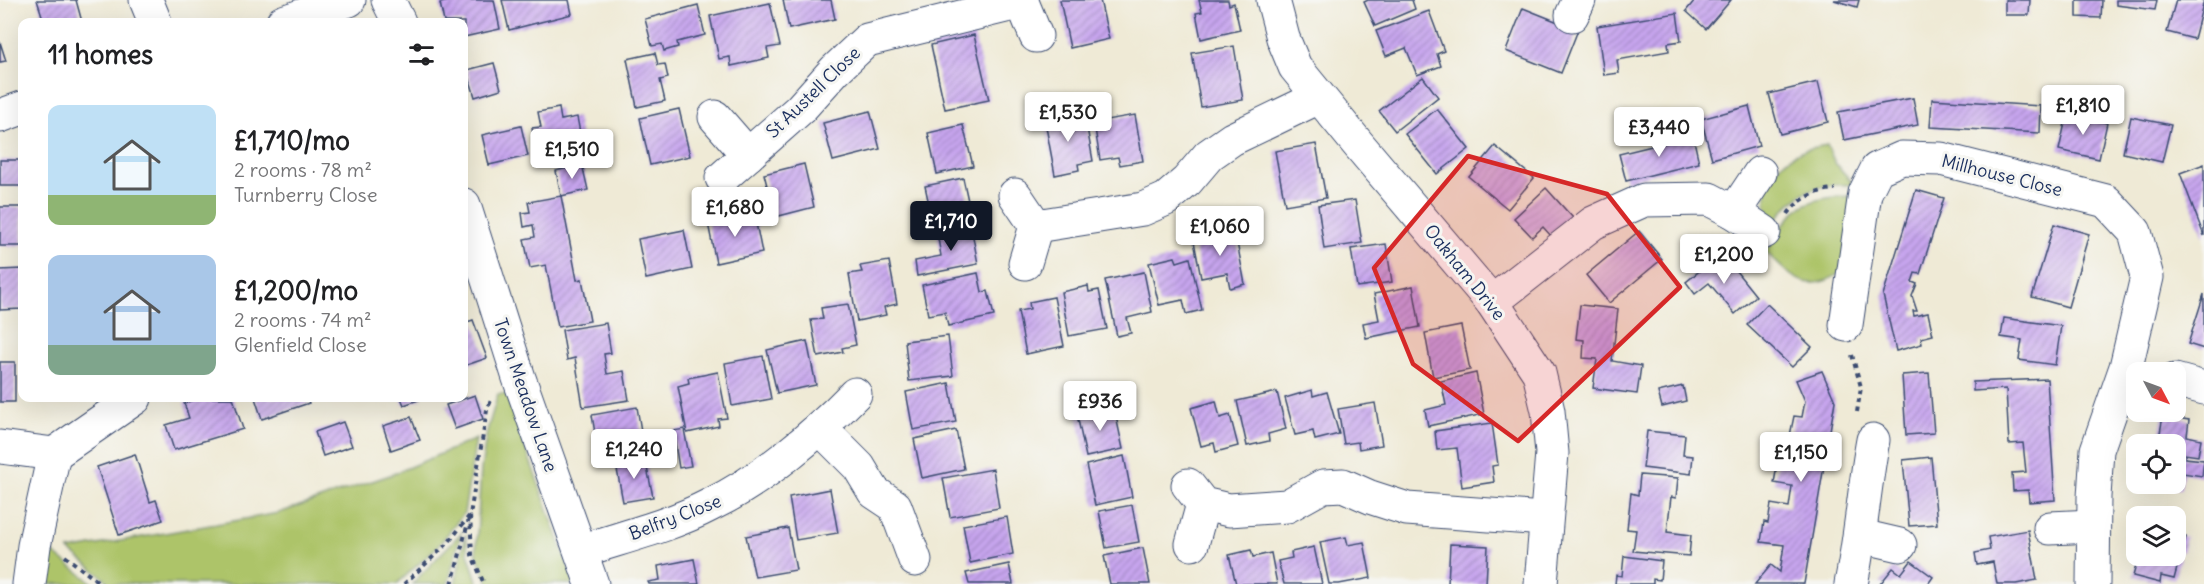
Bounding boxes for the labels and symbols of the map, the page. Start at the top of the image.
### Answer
street label: St Austell Close [761,41,865,143]
pin: £1,810 [2034,85,2132,136]
pin: £1,530 [1019,92,1117,143]
pin: £3,440 [1610,107,1708,158]
pin: £1,510 [523,129,621,180]
street label: Millhouse Close [1939,149,2065,201]
pin: £1,680 [686,187,784,238]
pin: £1,710 [902,201,1000,252]
pin: £1,060 [1171,206,1269,257]
street label: Oakham Drive [1419,219,1511,325]
pin: £1,200 [1675,234,1773,285]
street label: Town Meadow Lane [489,315,563,475]
north arrow [2126,362,2186,422]
pin: £936 [1064,381,1136,432]
pin: £1,240 [585,429,683,480]
pin: £1,150 [1752,432,1850,483]
street label: Belfry Close [626,489,724,545]

